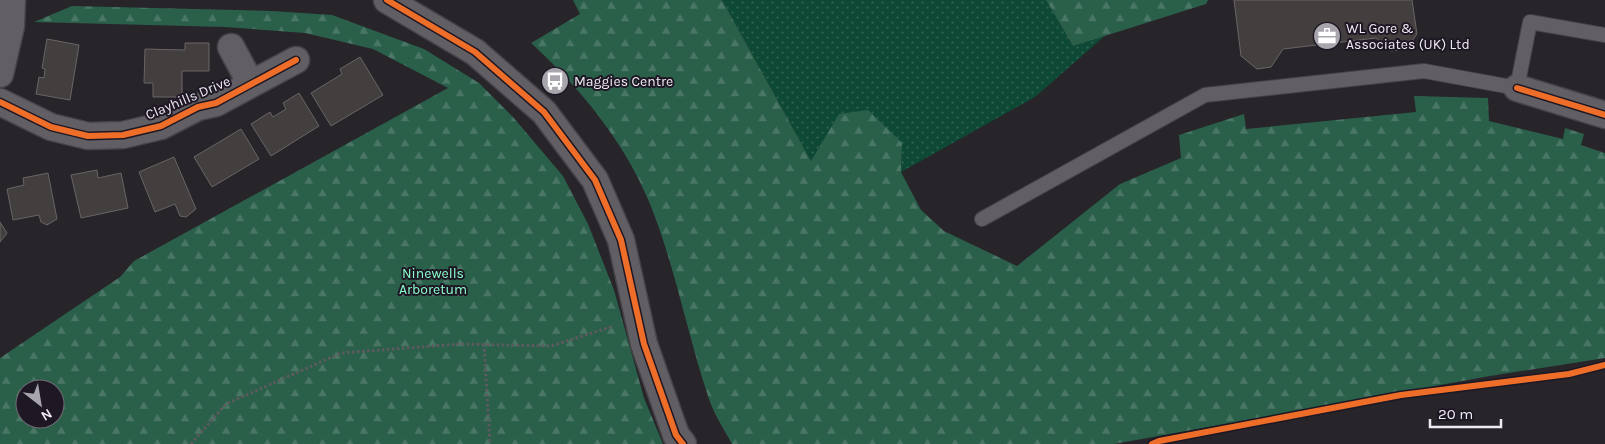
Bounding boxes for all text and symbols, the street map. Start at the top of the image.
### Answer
place label: WL Gore & Associates (UK) Ltd [1346,20,1470,53]
office icon: WL Gore & Associates (UK) Ltd [1312,21,1342,51]
bus stop icon: Maggies Centre [540,66,570,96]
street label: Clayhills Drive [143,72,233,124]
place label: Maggies Centre [574,73,673,90]
park label: Ninewells Arboretum [399,265,467,298]
north arrow [15,379,65,429]
scale bar [1430,396,1501,428]
text: N [38,405,55,425]
text: 20 m [1438,405,1473,423]

